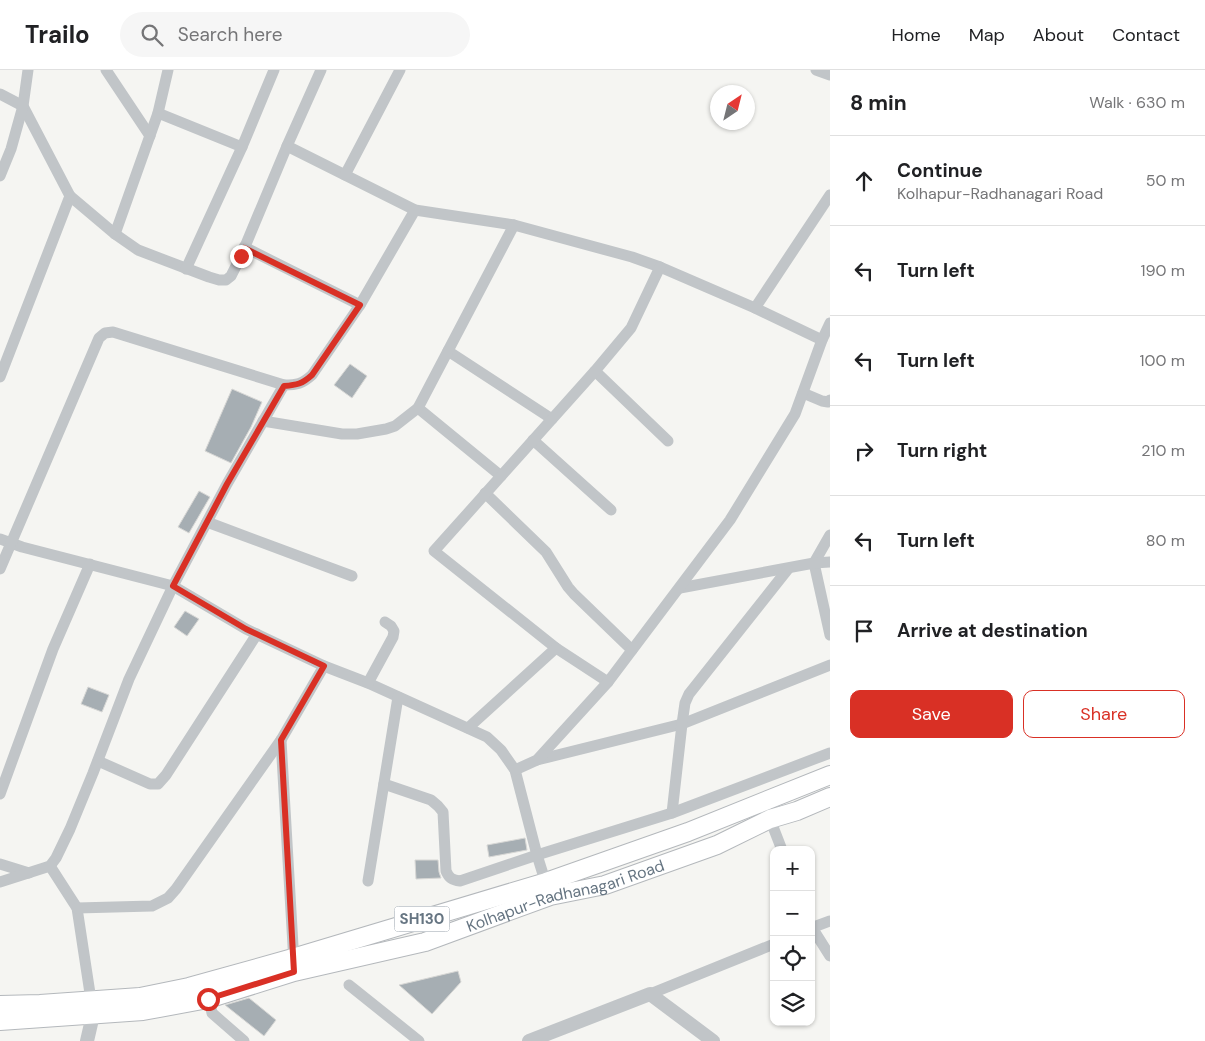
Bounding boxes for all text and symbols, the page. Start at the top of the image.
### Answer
search box [120,12,470,57]
text: Trailo [25,19,90,50]
icon: search [138,21,166,49]
text: Search here [178,22,283,47]
text: Home [891,23,941,47]
text: Map [969,23,1005,47]
text: About [1033,23,1084,47]
text: Contact [1112,23,1180,47]
north arrow [710,85,755,130]
text: 8 min [850,89,907,117]
text: Walk · 630 m [1089,92,1185,113]
text: Continue [897,158,983,183]
icon: ahead [850,167,878,195]
text: 50 m [1146,170,1185,191]
text: Kolhapur-Radhanagari Road [897,183,1103,204]
route end [230,245,253,268]
icon: left [850,257,878,285]
text: Turn left [897,258,975,283]
text: 190 m [1141,260,1185,281]
icon: left [850,347,878,375]
text: Turn left [897,348,975,373]
text: 100 m [1140,350,1185,371]
icon: right [850,437,878,465]
text: Turn right [897,438,987,463]
text: 210 m [1141,440,1185,461]
icon: left [850,527,878,555]
text: Turn left [897,528,975,553]
text: 80 m [1146,530,1185,551]
icon: arrive [850,617,878,645]
text: Arrive at destination [897,618,1088,643]
button: Save [850,690,1013,738]
button: Share [1023,690,1185,738]
map controls [770,846,815,1026]
button: + [770,846,815,891]
street label: Kolhapur-Radhanagari Road [464,855,667,937]
button: − [770,891,815,936]
road number: SH130 [394,906,450,932]
button: locate [770,936,815,981]
button: layers [770,981,815,1026]
route start [197,988,220,1011]

